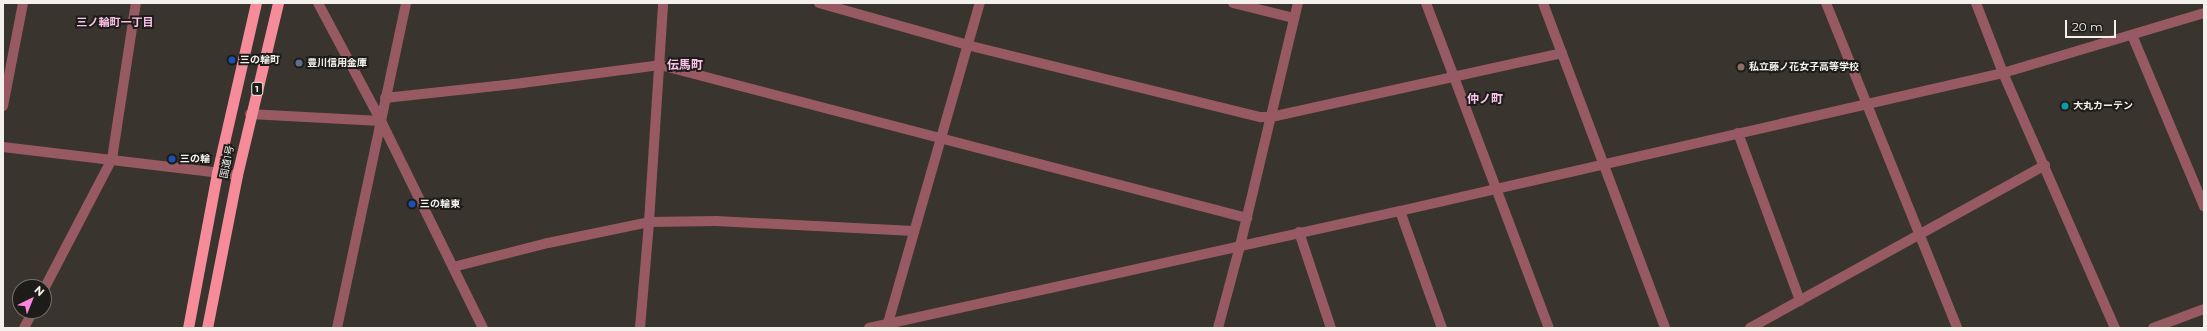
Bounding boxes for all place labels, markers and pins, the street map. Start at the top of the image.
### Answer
place label: 三の輪町 [240,54,280,66]
marker: 三の輪町 [227,55,237,65]
place label: 豊川信用金庫 [307,57,367,69]
marker: 豊川信用金庫 [294,58,304,68]
place label: 私立藤ノ花女子高等学校 [1749,61,1859,73]
marker: 私立藤ノ花女子高等学校 [1736,62,1746,72]
place label: 大丸カーテン [2073,100,2133,112]
marker: 大丸カーテン [2060,101,2070,111]
place label: 三の輪 [180,153,210,165]
marker: 三の輪 [167,154,177,164]
place label: 三の輪東 [420,198,460,210]
marker: 三の輪東 [407,199,417,209]

